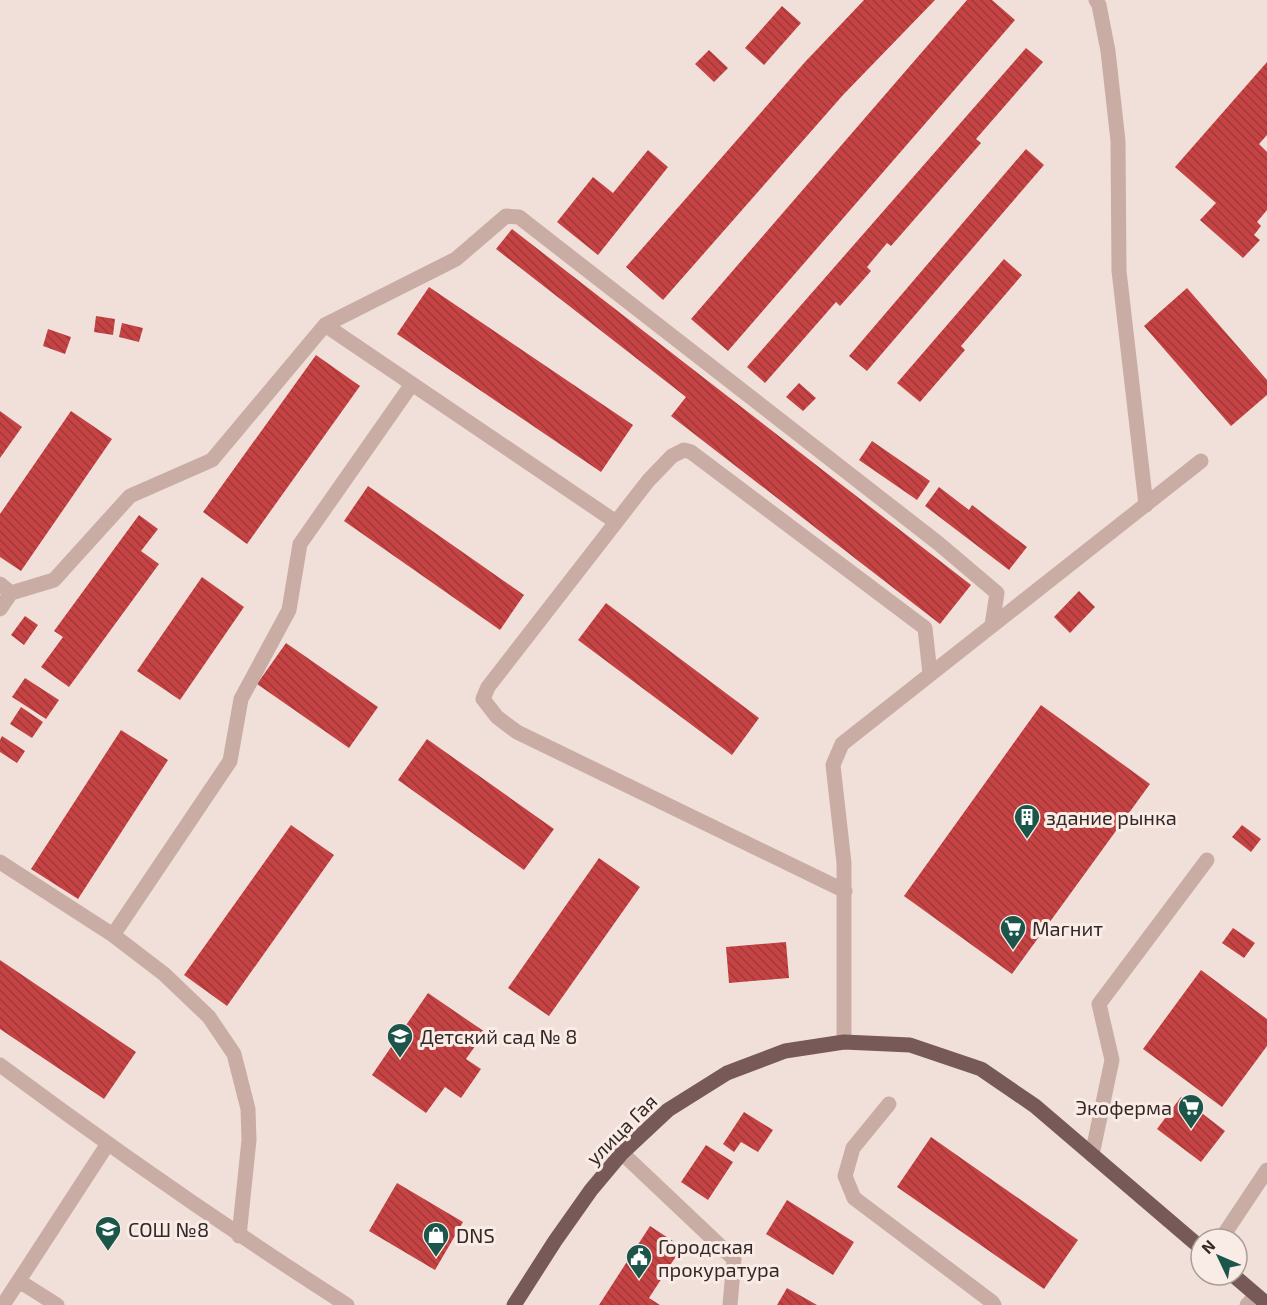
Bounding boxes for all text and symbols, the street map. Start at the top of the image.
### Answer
building icon: здание рынка [1012,802,1042,840]
place label: здание рынка [1046,805,1177,829]
supermarket icon: Магнит [998,913,1028,951]
place label: Магнит [1032,916,1103,940]
school or university icon: Детский сад № 8 [385,1021,415,1059]
place label: Детский сад № 8 [420,1024,577,1048]
street label: улица Гая [581,1089,662,1170]
supermarket icon: Экоферма [1176,1092,1206,1130]
place label: Экоферма [1076,1095,1172,1119]
school or university icon: СОШ №8 [93,1214,123,1252]
place label: СОШ №8 [128,1217,209,1241]
shop icon: DNS [421,1220,451,1258]
place label: DNS [456,1223,495,1247]
north arrow [1189,1227,1249,1287]
place label: Городская прокуратура [658,1234,780,1282]
text: N [1197,1235,1219,1257]
public building icon: Городская прокуратура [624,1242,654,1280]

